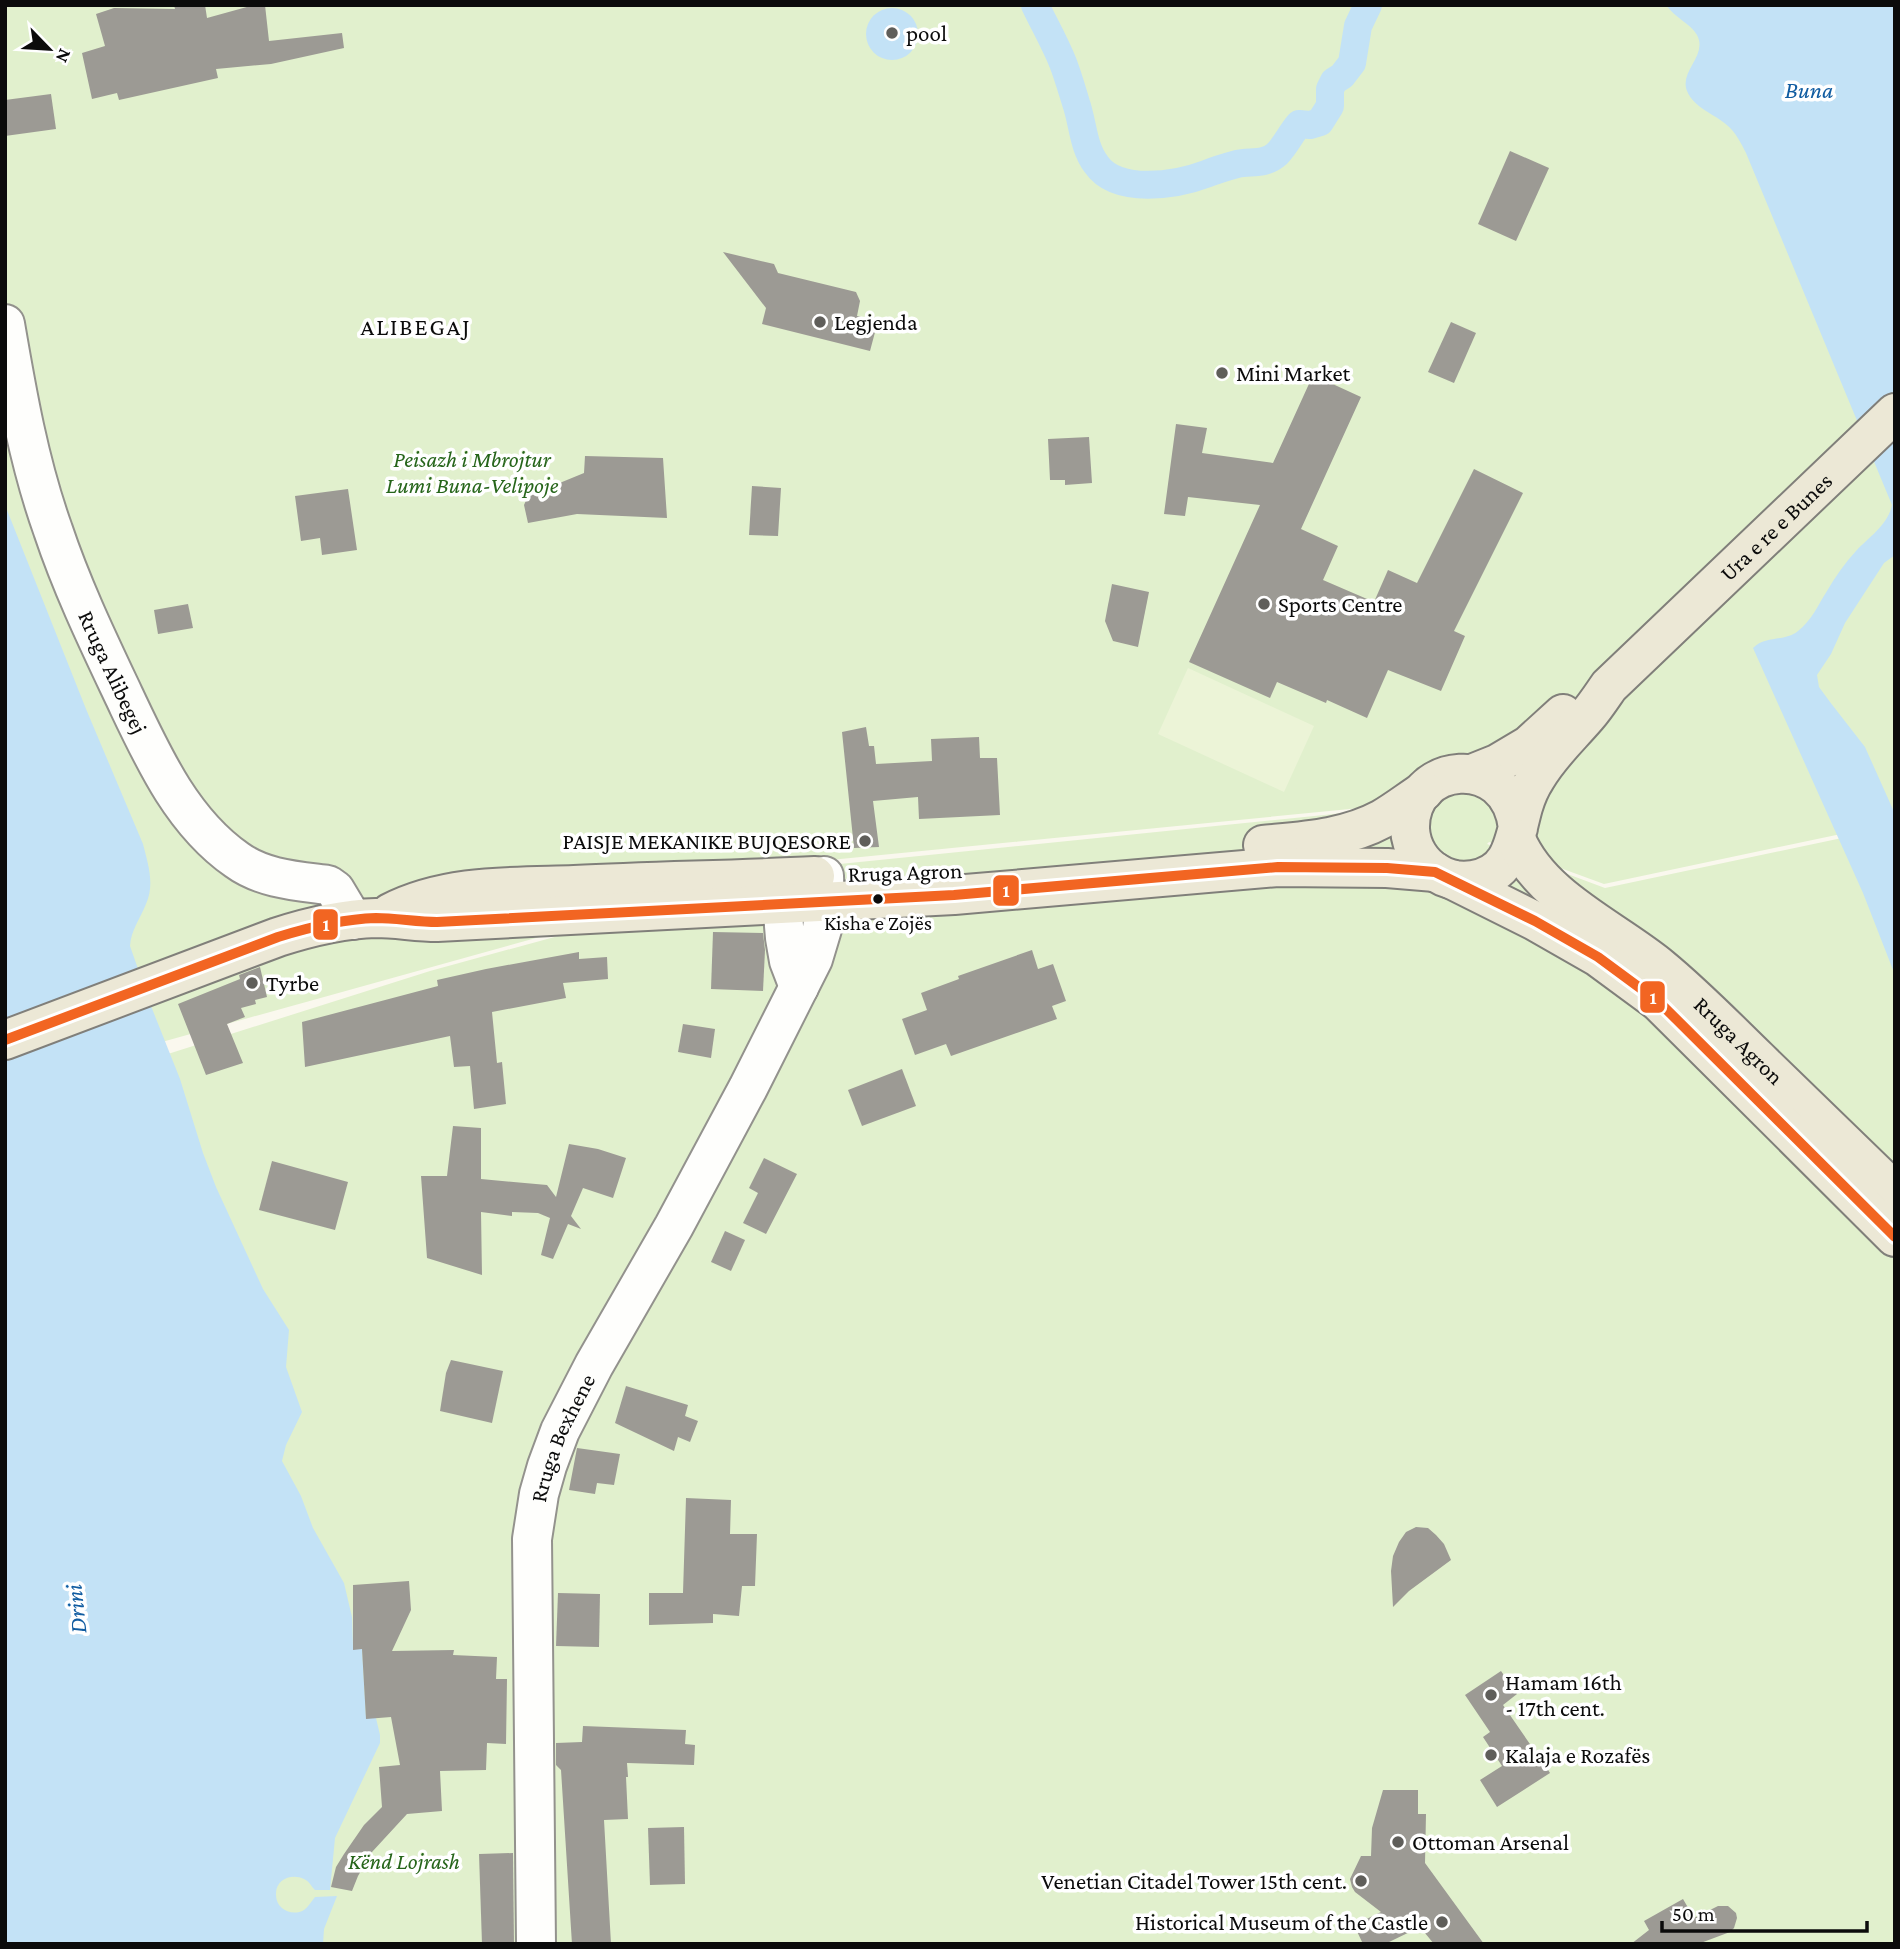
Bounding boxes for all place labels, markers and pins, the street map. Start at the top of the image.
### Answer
place label: pool [906,20,947,46]
marker: pool [884,25,900,41]
place label: Legjenda [834,309,918,335]
marker: Legjenda [812,314,828,330]
place label: Mini Market [1236,360,1350,386]
marker: Mini Market [1214,365,1230,381]
place label: Sports Centre [1278,591,1402,617]
marker: Sports Centre [1256,596,1272,612]
place label: PAISJE MEKANIKE BUJQESORE [563,828,851,854]
marker: PAISJE MEKANIKE BUJQESORE [857,833,873,849]
marker: Kisha e Zojës [871,892,885,906]
place label: Kisha e Zojës [824,911,932,935]
place label: Tyrbe [266,970,319,996]
marker: Tyrbe [244,975,260,991]
place label: Hamam 16th - 17th cent. [1505,1669,1622,1721]
marker: Hamam 16th - 17th cent. [1483,1687,1499,1703]
place label: Kalaja e Rozafës [1505,1742,1650,1768]
marker: Kalaja e Rozafës [1483,1747,1499,1763]
place label: Ottoman Arsenal [1412,1829,1569,1855]
marker: Ottoman Arsenal [1390,1834,1406,1850]
place label: Venetian Citadel Tower 15th cent. [1041,1868,1347,1894]
marker: Venetian Citadel Tower 15th cent. [1353,1873,1369,1889]
place label: Historical Museum of the Castle [1135,1909,1428,1935]
marker: Historical Museum of the Castle [1434,1914,1450,1930]

